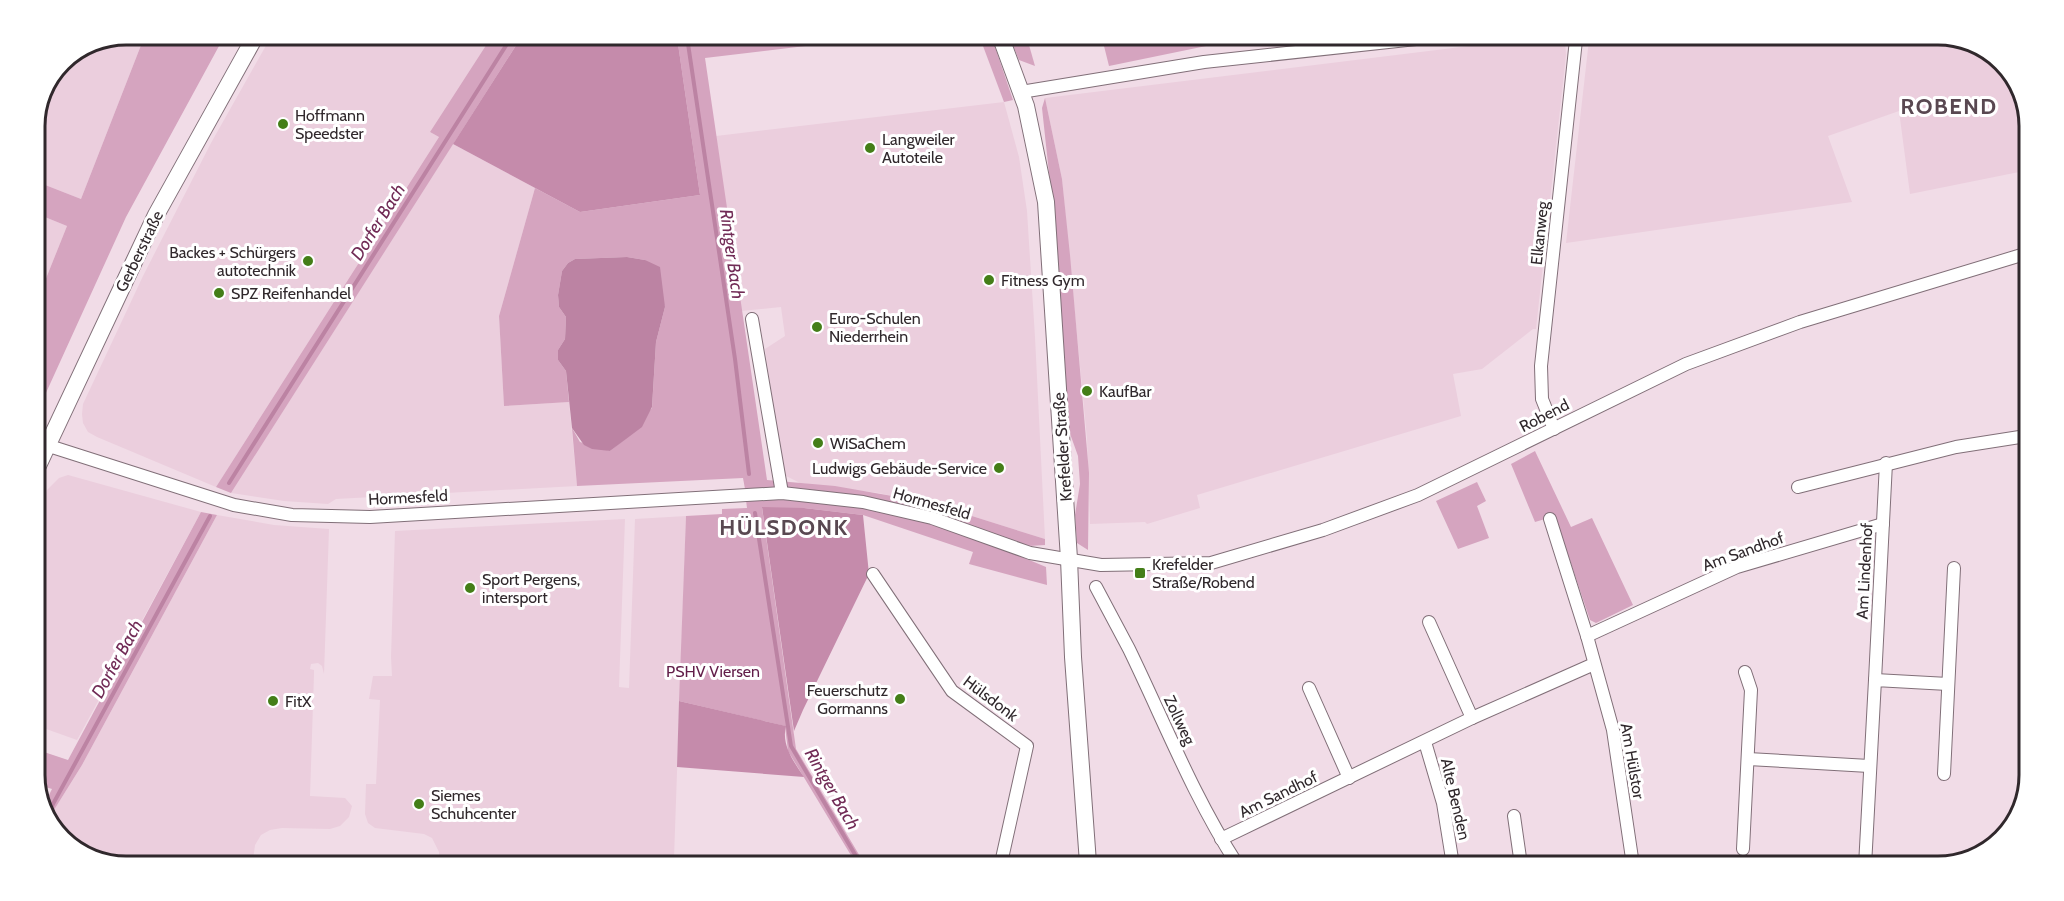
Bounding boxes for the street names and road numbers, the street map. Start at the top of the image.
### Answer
street label: Elkanweg [1527,199,1552,266]
street label: Gerberstraße [112,207,167,295]
street label: Krefelder Straße [1049,392,1076,502]
street label: Robend [1516,395,1572,436]
street label: Hormesfeld [891,483,973,524]
street label: Hormesfeld [368,486,448,509]
street label: Am Lindenhof [1852,522,1877,620]
street label: Am Sandhof [1700,528,1787,575]
street label: Hülsdonk [960,672,1023,726]
street label: Zollweg [1160,693,1200,749]
street label: Am Hülstor [1617,722,1649,801]
street label: Alte Benden [1437,756,1474,842]
street label: Am Sandhof [1236,767,1321,822]

